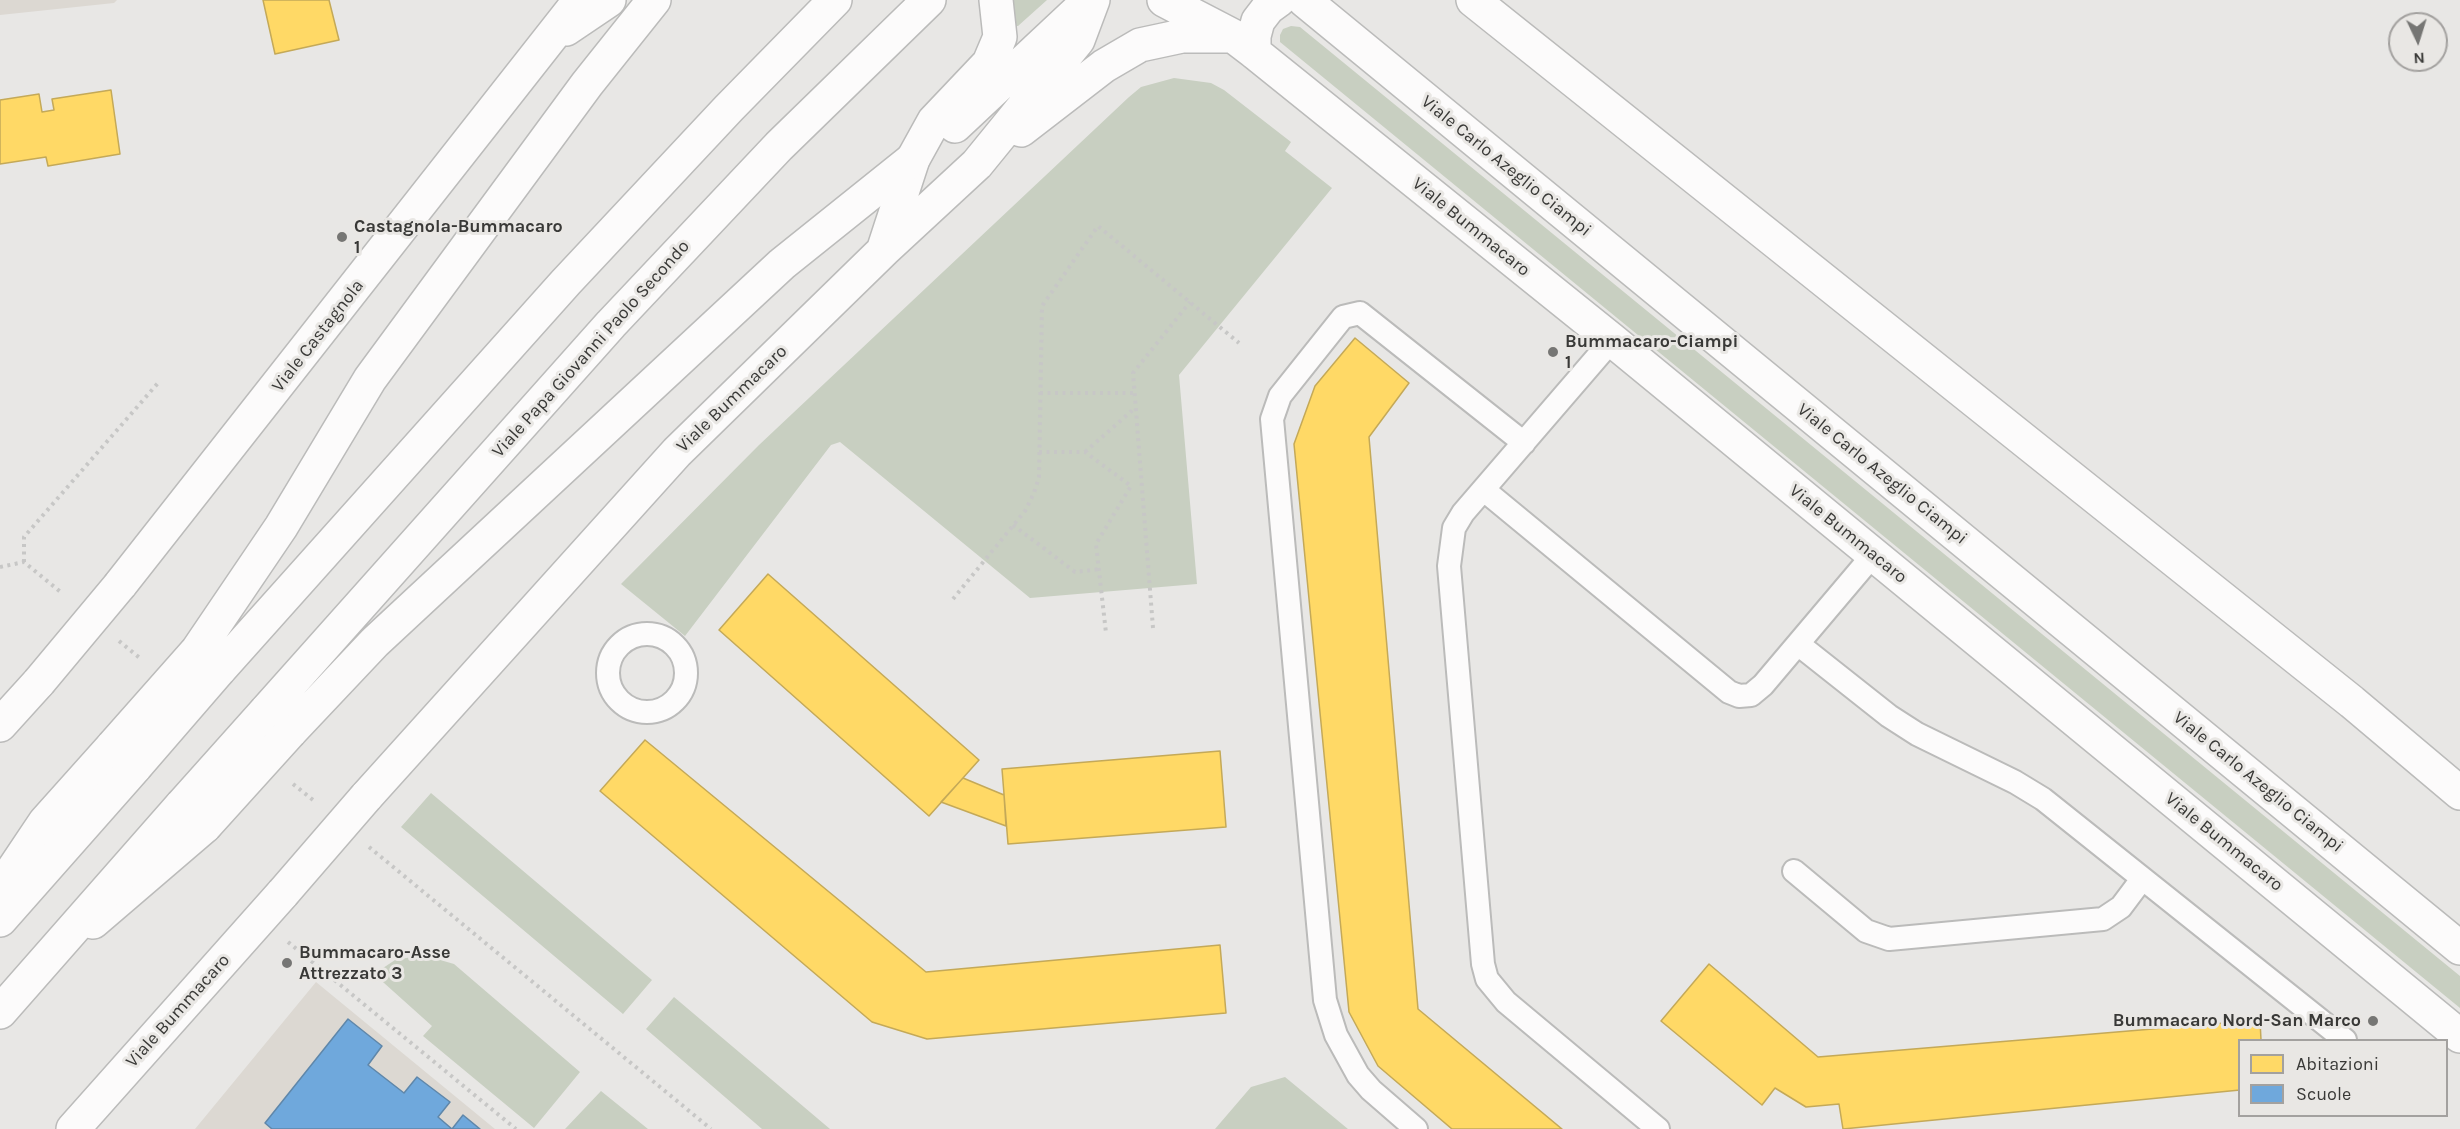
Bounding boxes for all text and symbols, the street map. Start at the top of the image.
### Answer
north arrow [2388,12,2448,72]
text: N [2413,49,2426,68]
street label: Viale Carlo Azeglio Ciampi [1417,91,1595,241]
street label: Viale Bummacaro [1408,173,1534,281]
place label: Castagnola-Bummacaro 1 [354,216,563,258]
marker: Castagnola-Bummacaro 1 [335,230,349,244]
street label: Viale Papa Giovanni Paolo Secondo [488,236,694,462]
street label: Viale Castagnola [267,275,369,397]
place label: Bummacaro-Ciampi 1 [1565,331,1738,374]
street label: Viale Bummacaro [672,341,792,457]
marker: Bummacaro-Ciampi 1 [1546,345,1560,359]
street label: Viale Carlo Azeglio Ciampi [1793,399,1971,549]
street label: Viale Bummacaro [1785,480,1911,588]
street label: Viale Carlo Azeglio Ciampi [2169,707,2347,857]
street label: Viale Bummacaro [2161,788,2287,896]
place label: Bummacaro-Asse Attrezzato 3 [299,942,450,984]
street label: Viale Bummacaro [121,950,235,1072]
marker: Bummacaro-Asse Attrezzato 3 [280,956,294,970]
place label: Bummacaro Nord-San Marco [2113,1010,2361,1032]
marker: Bummacaro Nord-San Marco [2366,1014,2380,1028]
legend [2238,1039,2448,1117]
text: Abitazioni [2296,1053,2379,1075]
text: Scuole [2296,1083,2351,1105]

